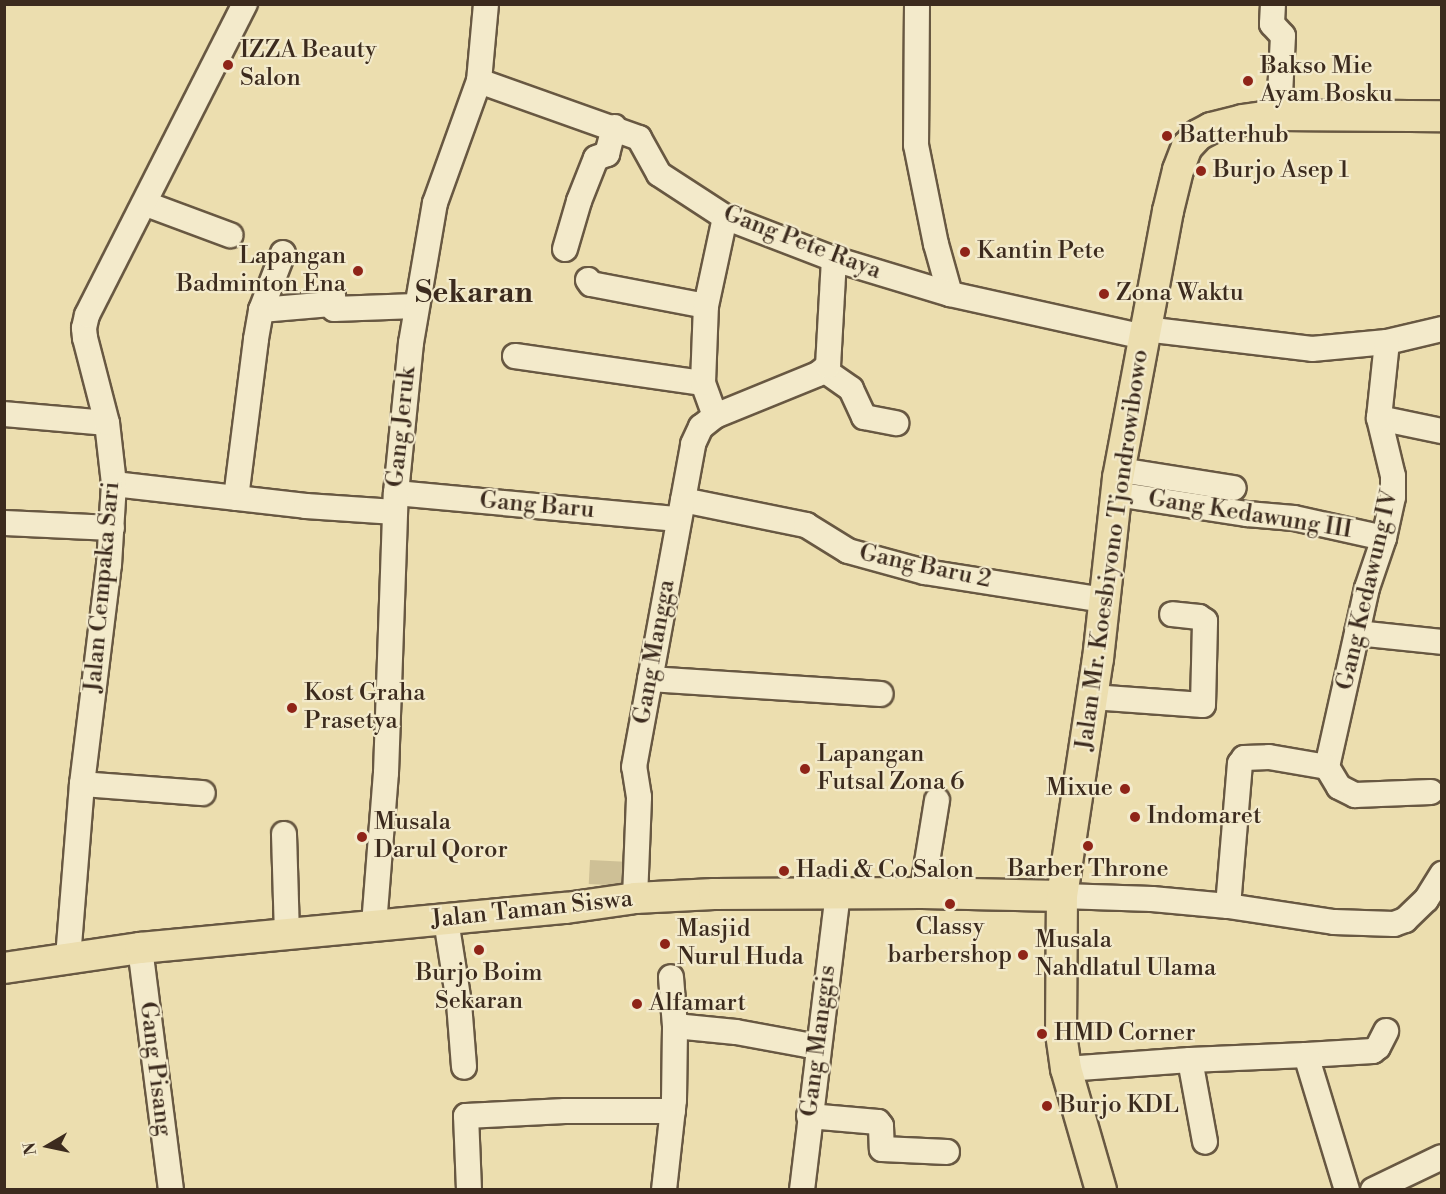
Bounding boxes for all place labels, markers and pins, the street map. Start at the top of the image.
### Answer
place label: IZZA Beauty Salon [240,37,377,93]
place label: Bakso Mie Ayam Bosku [1260,53,1393,109]
marker: IZZA Beauty Salon [221,58,235,72]
marker: Bakso Mie Ayam Bosku [1241,74,1255,88]
place label: Batterhub [1179,122,1289,150]
marker: Batterhub [1160,129,1174,143]
place label: Burjo Asep 1 [1213,157,1349,185]
marker: Burjo Asep 1 [1194,164,1208,178]
place label: Kantin Pete [977,238,1105,266]
place label: Lapangan Badminton Ena [176,243,346,299]
marker: Kantin Pete [958,245,972,259]
marker: Lapangan Badminton Ena [351,264,365,278]
place label: Zona Waktu [1116,280,1244,308]
marker: Zona Waktu [1097,287,1111,301]
place label: Kost Graha Prasetya [304,680,425,736]
marker: Kost Graha Prasetya [285,701,299,715]
place label: Lapangan Futsal Zona 6 [817,741,965,797]
marker: Lapangan Futsal Zona 6 [798,762,812,776]
place label: Mixue [1046,775,1113,803]
marker: Mixue [1118,782,1132,796]
place label: Indomaret [1147,803,1261,831]
place label: Musala Darul Qoror [374,809,508,865]
marker: Indomaret [1128,810,1142,824]
marker: Musala Darul Qoror [355,830,369,844]
marker: Barber Throne [1081,839,1095,853]
place label: Barber Throne [1007,856,1169,884]
place label: Hadi & Co Salon [796,857,974,885]
marker: Hadi & Co Salon [777,864,791,878]
marker: Classy barbershop [943,897,957,911]
place label: Classy barbershop [888,914,1012,970]
place label: Masjid Nurul Huda [677,916,804,972]
place label: Musala Nahdlatul Ulama [1035,927,1216,983]
marker: Masjid Nurul Huda [658,937,672,951]
marker: Burjo Boim Sekaran [472,943,486,957]
marker: Musala Nahdlatul Ulama [1016,948,1030,962]
place label: Burjo Boim Sekaran [415,960,543,1016]
place label: Alfamart [649,990,746,1018]
marker: Alfamart [630,997,644,1011]
place label: HMD Corner [1054,1020,1196,1048]
marker: HMD Corner [1035,1027,1049,1041]
place label: Burjo KDL [1059,1092,1179,1120]
marker: Burjo KDL [1040,1099,1054,1113]

